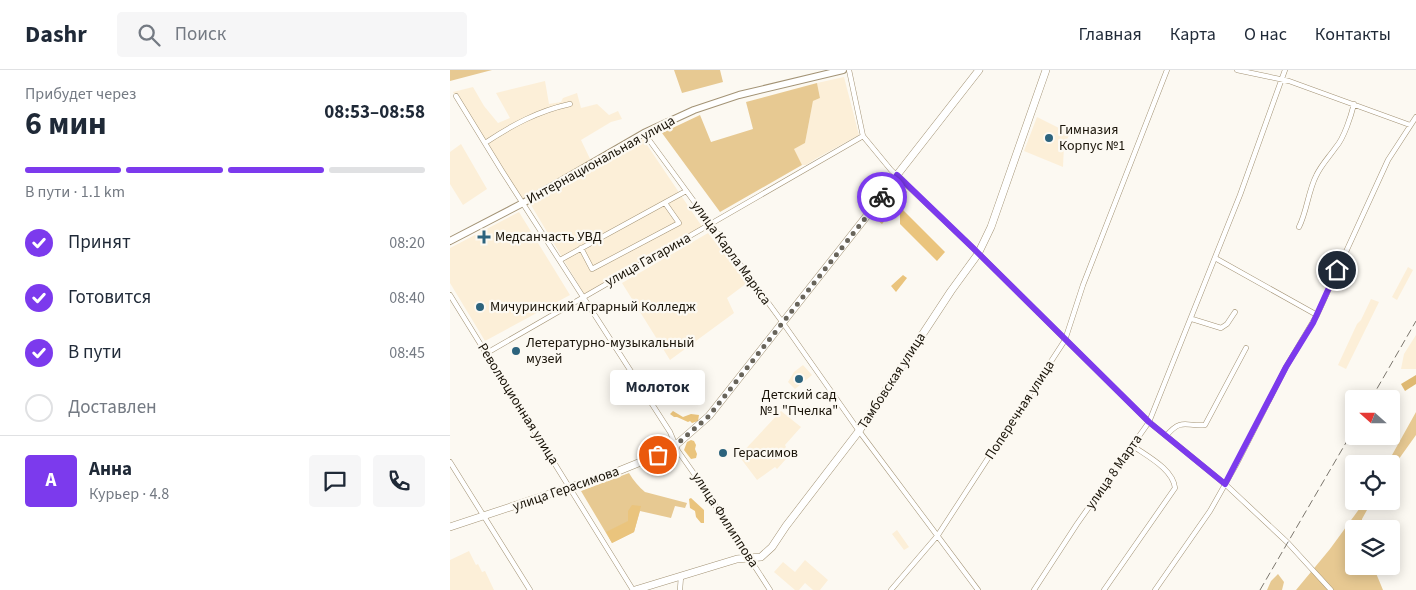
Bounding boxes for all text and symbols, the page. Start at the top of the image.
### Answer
search box [117,12,467,57]
text: Dashr [25,17,87,52]
icon: search [135,21,163,49]
text: Поиск [175,21,226,48]
text: Главная [1079,22,1142,47]
text: Карта [1170,22,1216,47]
text: О нас [1244,22,1287,47]
text: Контакты [1315,22,1391,47]
text: Прибудет через [25,83,136,105]
text: 08:53–08:58 [324,99,425,126]
text: 6 мин [25,101,107,147]
street label: Интернациональная улица [523,111,679,209]
place label: Гимназия Корпус №1 [1059,120,1125,156]
marker: Гимназия Корпус №1 [1043,132,1055,144]
courier [857,172,907,222]
text: В пути · 1.1 km [25,181,125,203]
icon: bike [868,183,896,211]
street label: улица Карла Маркса [686,197,776,309]
place label: Медсанчасть УВД [495,227,602,247]
street label: улица Гагарина [602,228,694,292]
icon: check [25,229,53,257]
text: Принят [68,229,131,256]
marker: Медсанчасть УВД [477,230,491,244]
text: 08:20 [389,232,425,254]
pin [1316,249,1358,291]
icon: home [1323,256,1351,284]
icon: check [25,284,53,312]
text: Готовится [68,284,151,311]
text: 08:40 [389,287,425,309]
place label: Мичуринский Аграрный Колледж [490,297,696,317]
marker: Мичуринский Аграрный Колледж [474,301,486,313]
street label: Тамбовская улица [853,329,931,433]
place label: Летературно-музыкальный музей [526,333,694,369]
icon: check [25,339,53,367]
text: В пути [68,339,122,366]
street label: Революционная улица [472,339,564,469]
text: 08:45 [389,342,425,364]
marker: Летературно-музыкальный музей [510,345,522,357]
street label: Поперечная улица [980,356,1060,464]
callout: Молоток [610,370,706,405]
marker: Детский сад №1 "Пчелка" [793,373,805,385]
text: Молоток [626,376,689,398]
place label: Детский сад №1 "Пчелка" [760,385,838,421]
north arrow [1345,390,1400,445]
map controls [1345,390,1400,575]
text: Доставлен [68,394,157,421]
street label: улица 8 Марта [1081,431,1147,513]
pin [637,434,679,476]
icon: bag [644,441,672,469]
place label: Герасимов [733,443,798,463]
marker: Герасимов [717,447,729,459]
button: chat [309,455,361,507]
button: phone [373,455,425,507]
button: locate [1345,455,1400,510]
text: Анна [89,456,132,483]
street label: улица Герасимова [510,461,622,517]
text: А [46,467,56,494]
street label: улица Филиппова [687,468,763,572]
text: Курьер · 4.8 [89,483,169,505]
button: layers [1345,520,1400,575]

